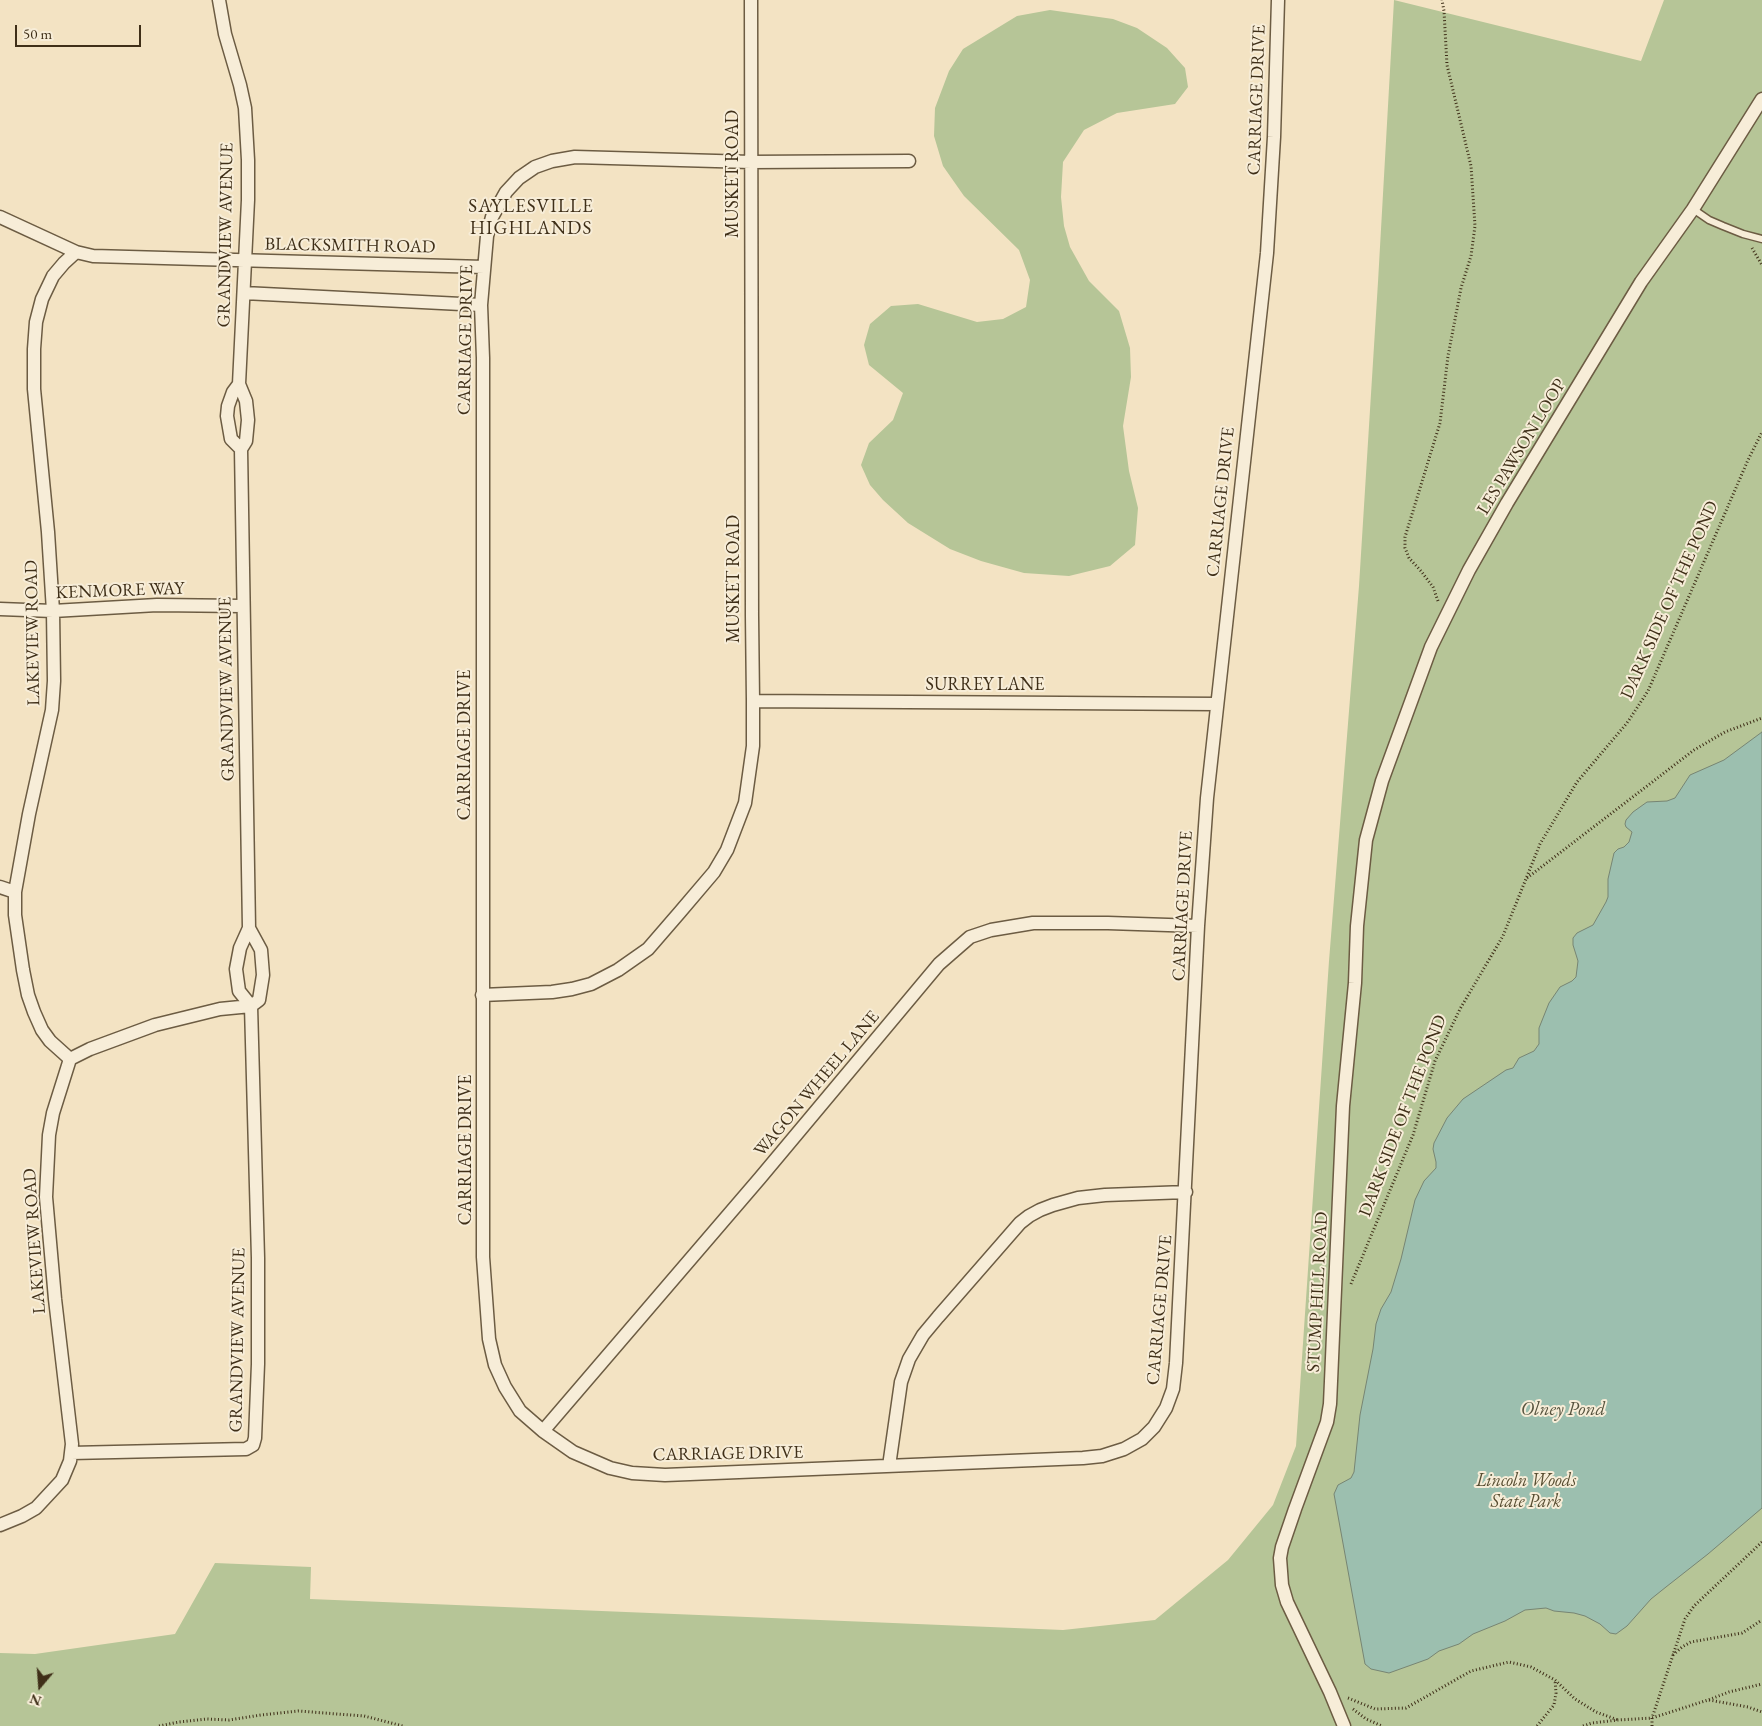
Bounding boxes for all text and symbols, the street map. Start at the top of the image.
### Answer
scale bar [18,15,144,47]
text: 50 m [23,24,52,43]
street label: CARRIAGE DRIVE [1244,24,1270,176]
street label: MUSKET ROAD [722,110,744,238]
street label: GRANDVIEW AVENUE [214,142,238,328]
district label: SAYLESVILLE HIGHLANDS [467,196,595,240]
street label: BLACKSMITH ROAD [264,234,436,258]
street label: CARRIAGE DRIVE [454,265,478,415]
street label: LES PAWSON LOOP [1473,375,1571,519]
street label: CARRIAGE DRIVE [1202,426,1240,578]
street label: DARK SIDE OF THE POND [1617,498,1723,702]
street label: MUSKET ROAD [723,515,745,643]
street label: LAKEVIEW ROAD [21,560,45,706]
street label: KENMORE WAY [55,578,185,604]
street label: GRANDVIEW AVENUE [215,596,239,782]
street label: CARRIAGE DRIVE [454,670,476,820]
street label: SURREY LANE [926,674,1044,696]
street label: CARRIAGE DRIVE [1168,830,1198,982]
street label: WAGON WHEEL LANE [750,1007,884,1161]
street label: DARK SIDE OF THE POND [1354,1012,1452,1220]
street label: CARRIAGE DRIVE [455,1075,477,1225]
street label: LAKEVIEW ROAD [19,1167,51,1315]
street label: STUMP HILL ROAD [1303,1211,1333,1373]
street label: CARRIAGE DRIVE [1143,1234,1177,1386]
street label: GRANDVIEW AVENUE [226,1247,250,1433]
water label: Olney Pond [1521,1399,1605,1421]
street label: CARRIAGE DRIVE [653,1442,803,1466]
park label: Lincoln Woods State Park [1476,1470,1576,1512]
north arrow [15,1661,65,1711]
text: N [27,1690,44,1711]

